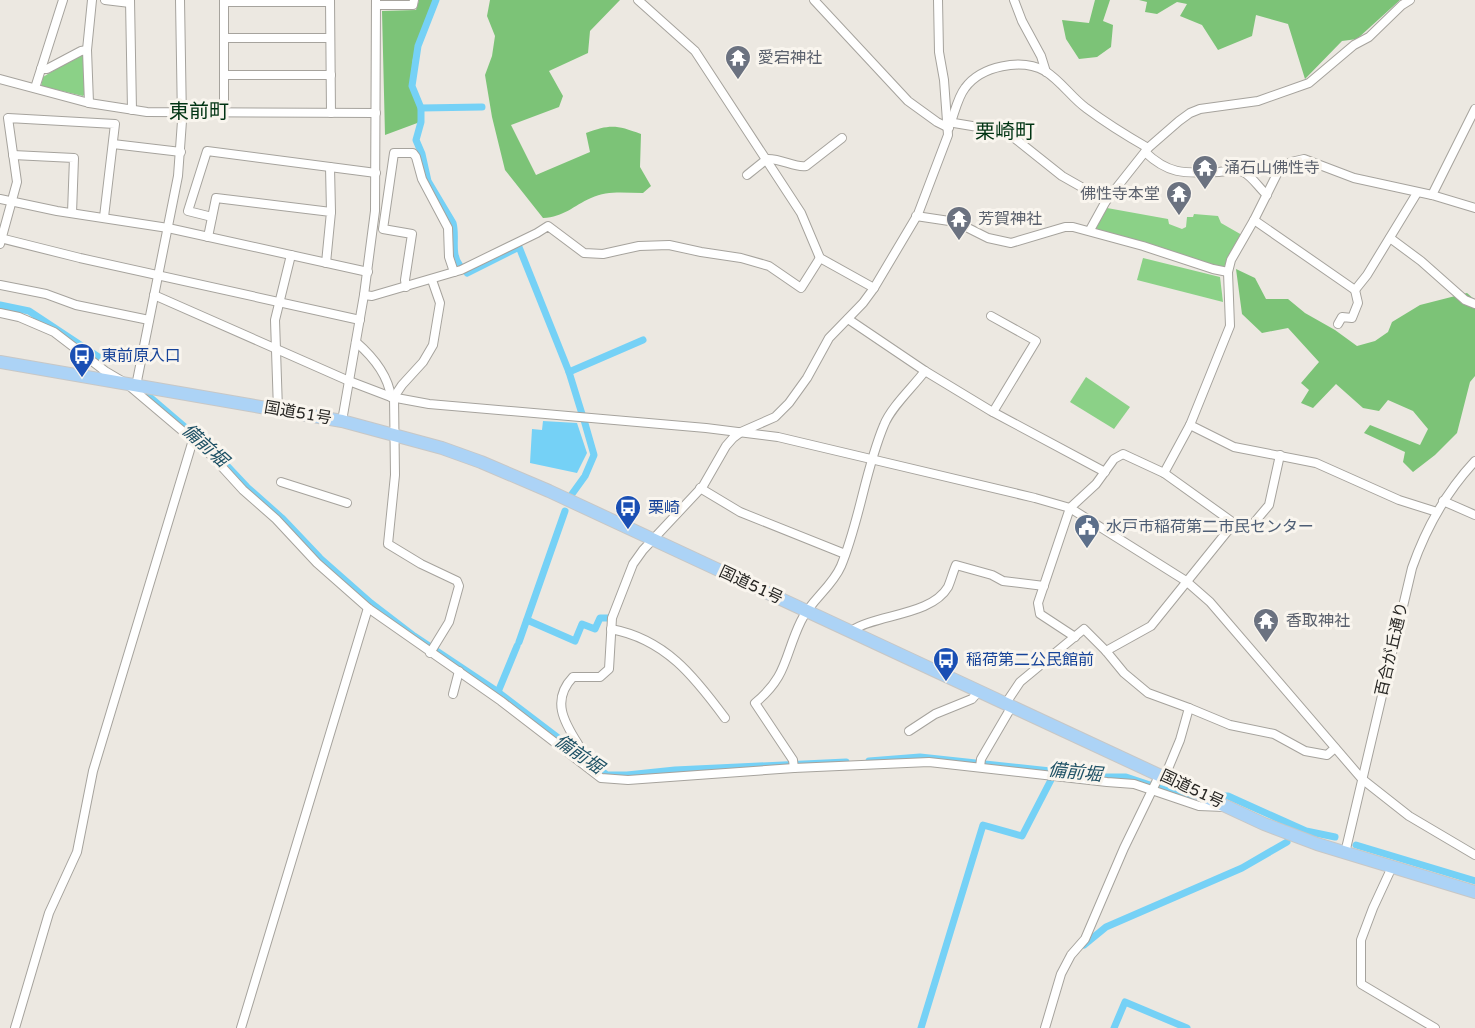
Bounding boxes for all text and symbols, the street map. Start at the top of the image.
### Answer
temple icon: 愛宕神社 [723,43,753,81]
place label: 愛宕神社 [758,48,822,68]
district label: 東前町 [169,100,229,124]
district label: 栗崎町 [975,120,1035,144]
temple icon: 涌石山佛性寺 [1190,153,1220,191]
place label: 涌石山佛性寺 [1224,158,1320,178]
temple icon: 佛性寺本堂 [1164,179,1194,217]
place label: 佛性寺本堂 [1080,184,1160,204]
temple icon: 芳賀神社 [944,204,974,242]
place label: 芳賀神社 [978,209,1042,229]
bus stop icon: 東前原入口 [67,341,97,379]
place label: 東前原入口 [101,346,181,366]
street label: 国道51号 [263,397,333,429]
water label: 備前堀 [178,419,235,473]
bus stop icon: 栗崎 [613,493,643,531]
place label: 栗崎 [648,498,680,518]
public building icon: 水戸市稲荷第二市民センター [1072,512,1102,550]
place label: 水戸市稲荷第二市民センター [1106,517,1314,537]
street label: 国道51号 [716,562,786,608]
street label: 百合が丘通り [1371,600,1413,698]
temple icon: 香取神社 [1251,606,1281,644]
place label: 香取神社 [1286,611,1350,631]
bus stop icon: 稲荷第二公民館前 [931,645,961,683]
place label: 稲荷第二公民館前 [966,650,1094,670]
water label: 備前堀 [551,730,610,780]
water label: 備前堀 [1047,758,1106,786]
street label: 国道51号 [1157,766,1227,812]

